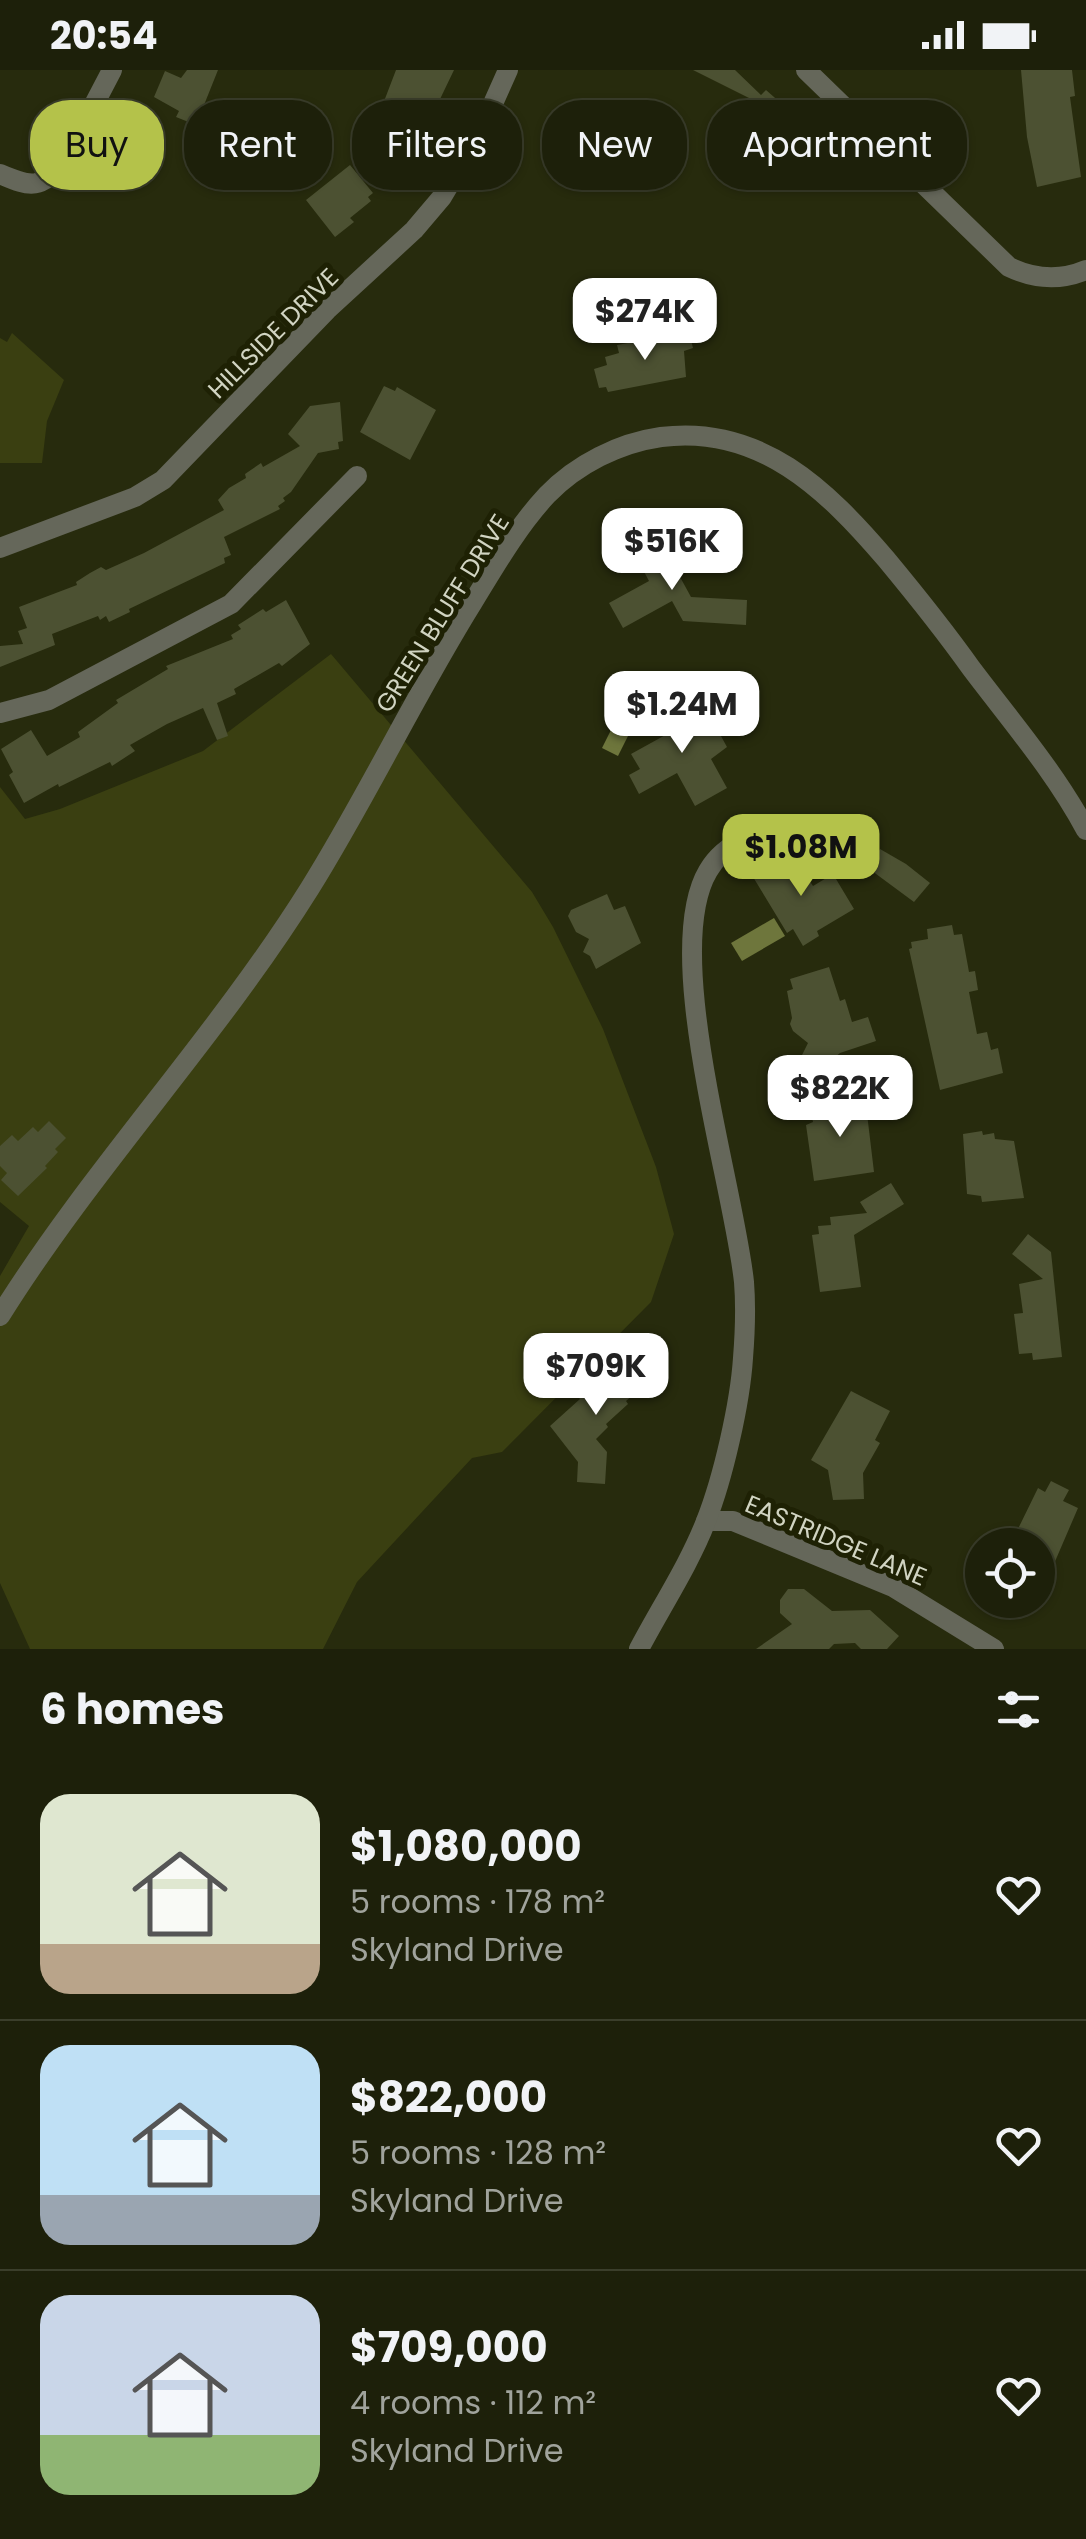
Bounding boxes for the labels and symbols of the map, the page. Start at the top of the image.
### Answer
street label: HILLSIDE DRIVE [200,260,346,406]
pin: $274K [575,278,715,363]
street label: GREEN BLUFF DRIVE [367,507,518,719]
pin: $516K [602,508,742,593]
pin: $1.24M [601,671,763,756]
pin: $1.08M [720,814,882,899]
pin: $822K [770,1055,910,1140]
pin: $709K [526,1333,666,1418]
street label: EASTRIDGE LANE [740,1486,932,1594]

